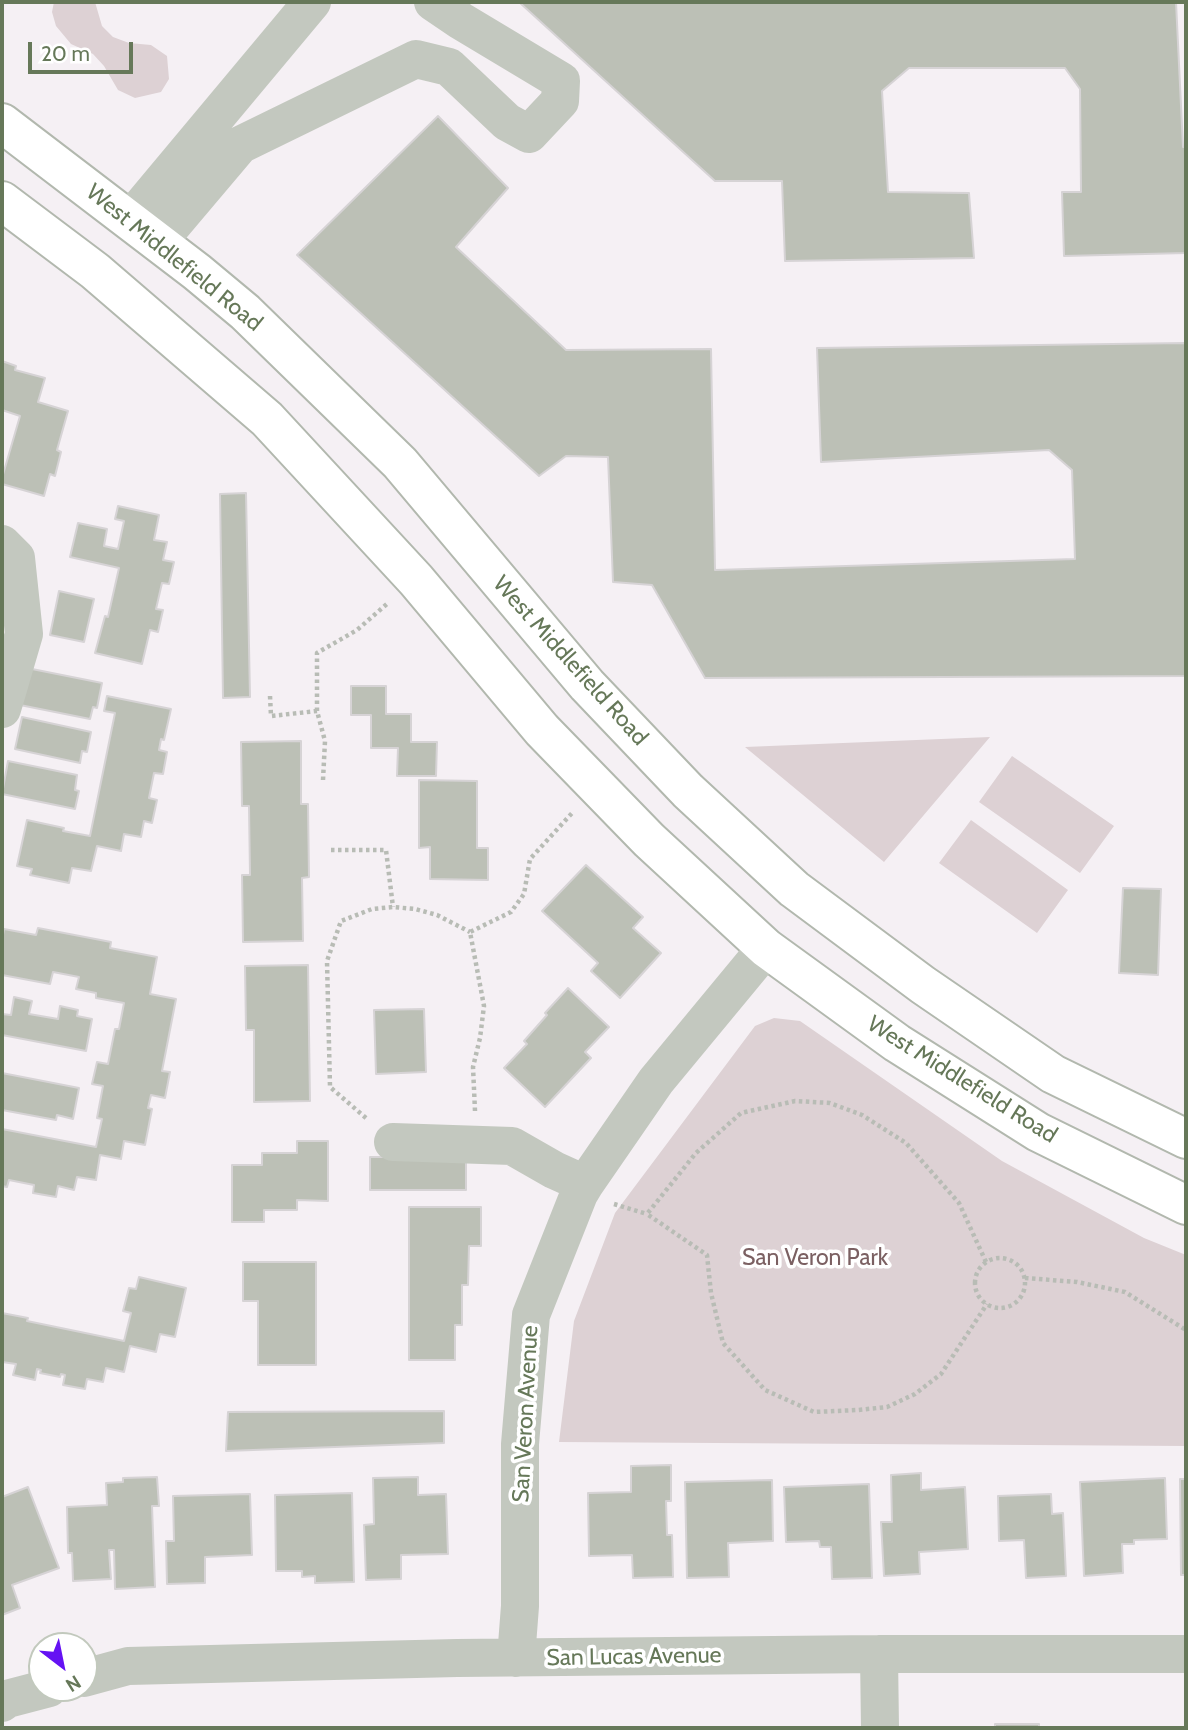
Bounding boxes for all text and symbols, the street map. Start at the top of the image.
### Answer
scale bar [32,28,136,72]
text: 20 m [41,41,90,66]
street label: West Middlefield Road [80,179,268,337]
street label: West Middlefield Road [487,571,653,751]
street label: West Middlefield Road [862,1010,1062,1150]
park label: San Veron Park [742,1244,888,1272]
street label: San Veron Avenue [508,1325,544,1503]
north arrow [28,1632,98,1702]
street label: San Lucas Avenue [546,1642,722,1672]
text: N [62,1670,85,1697]

